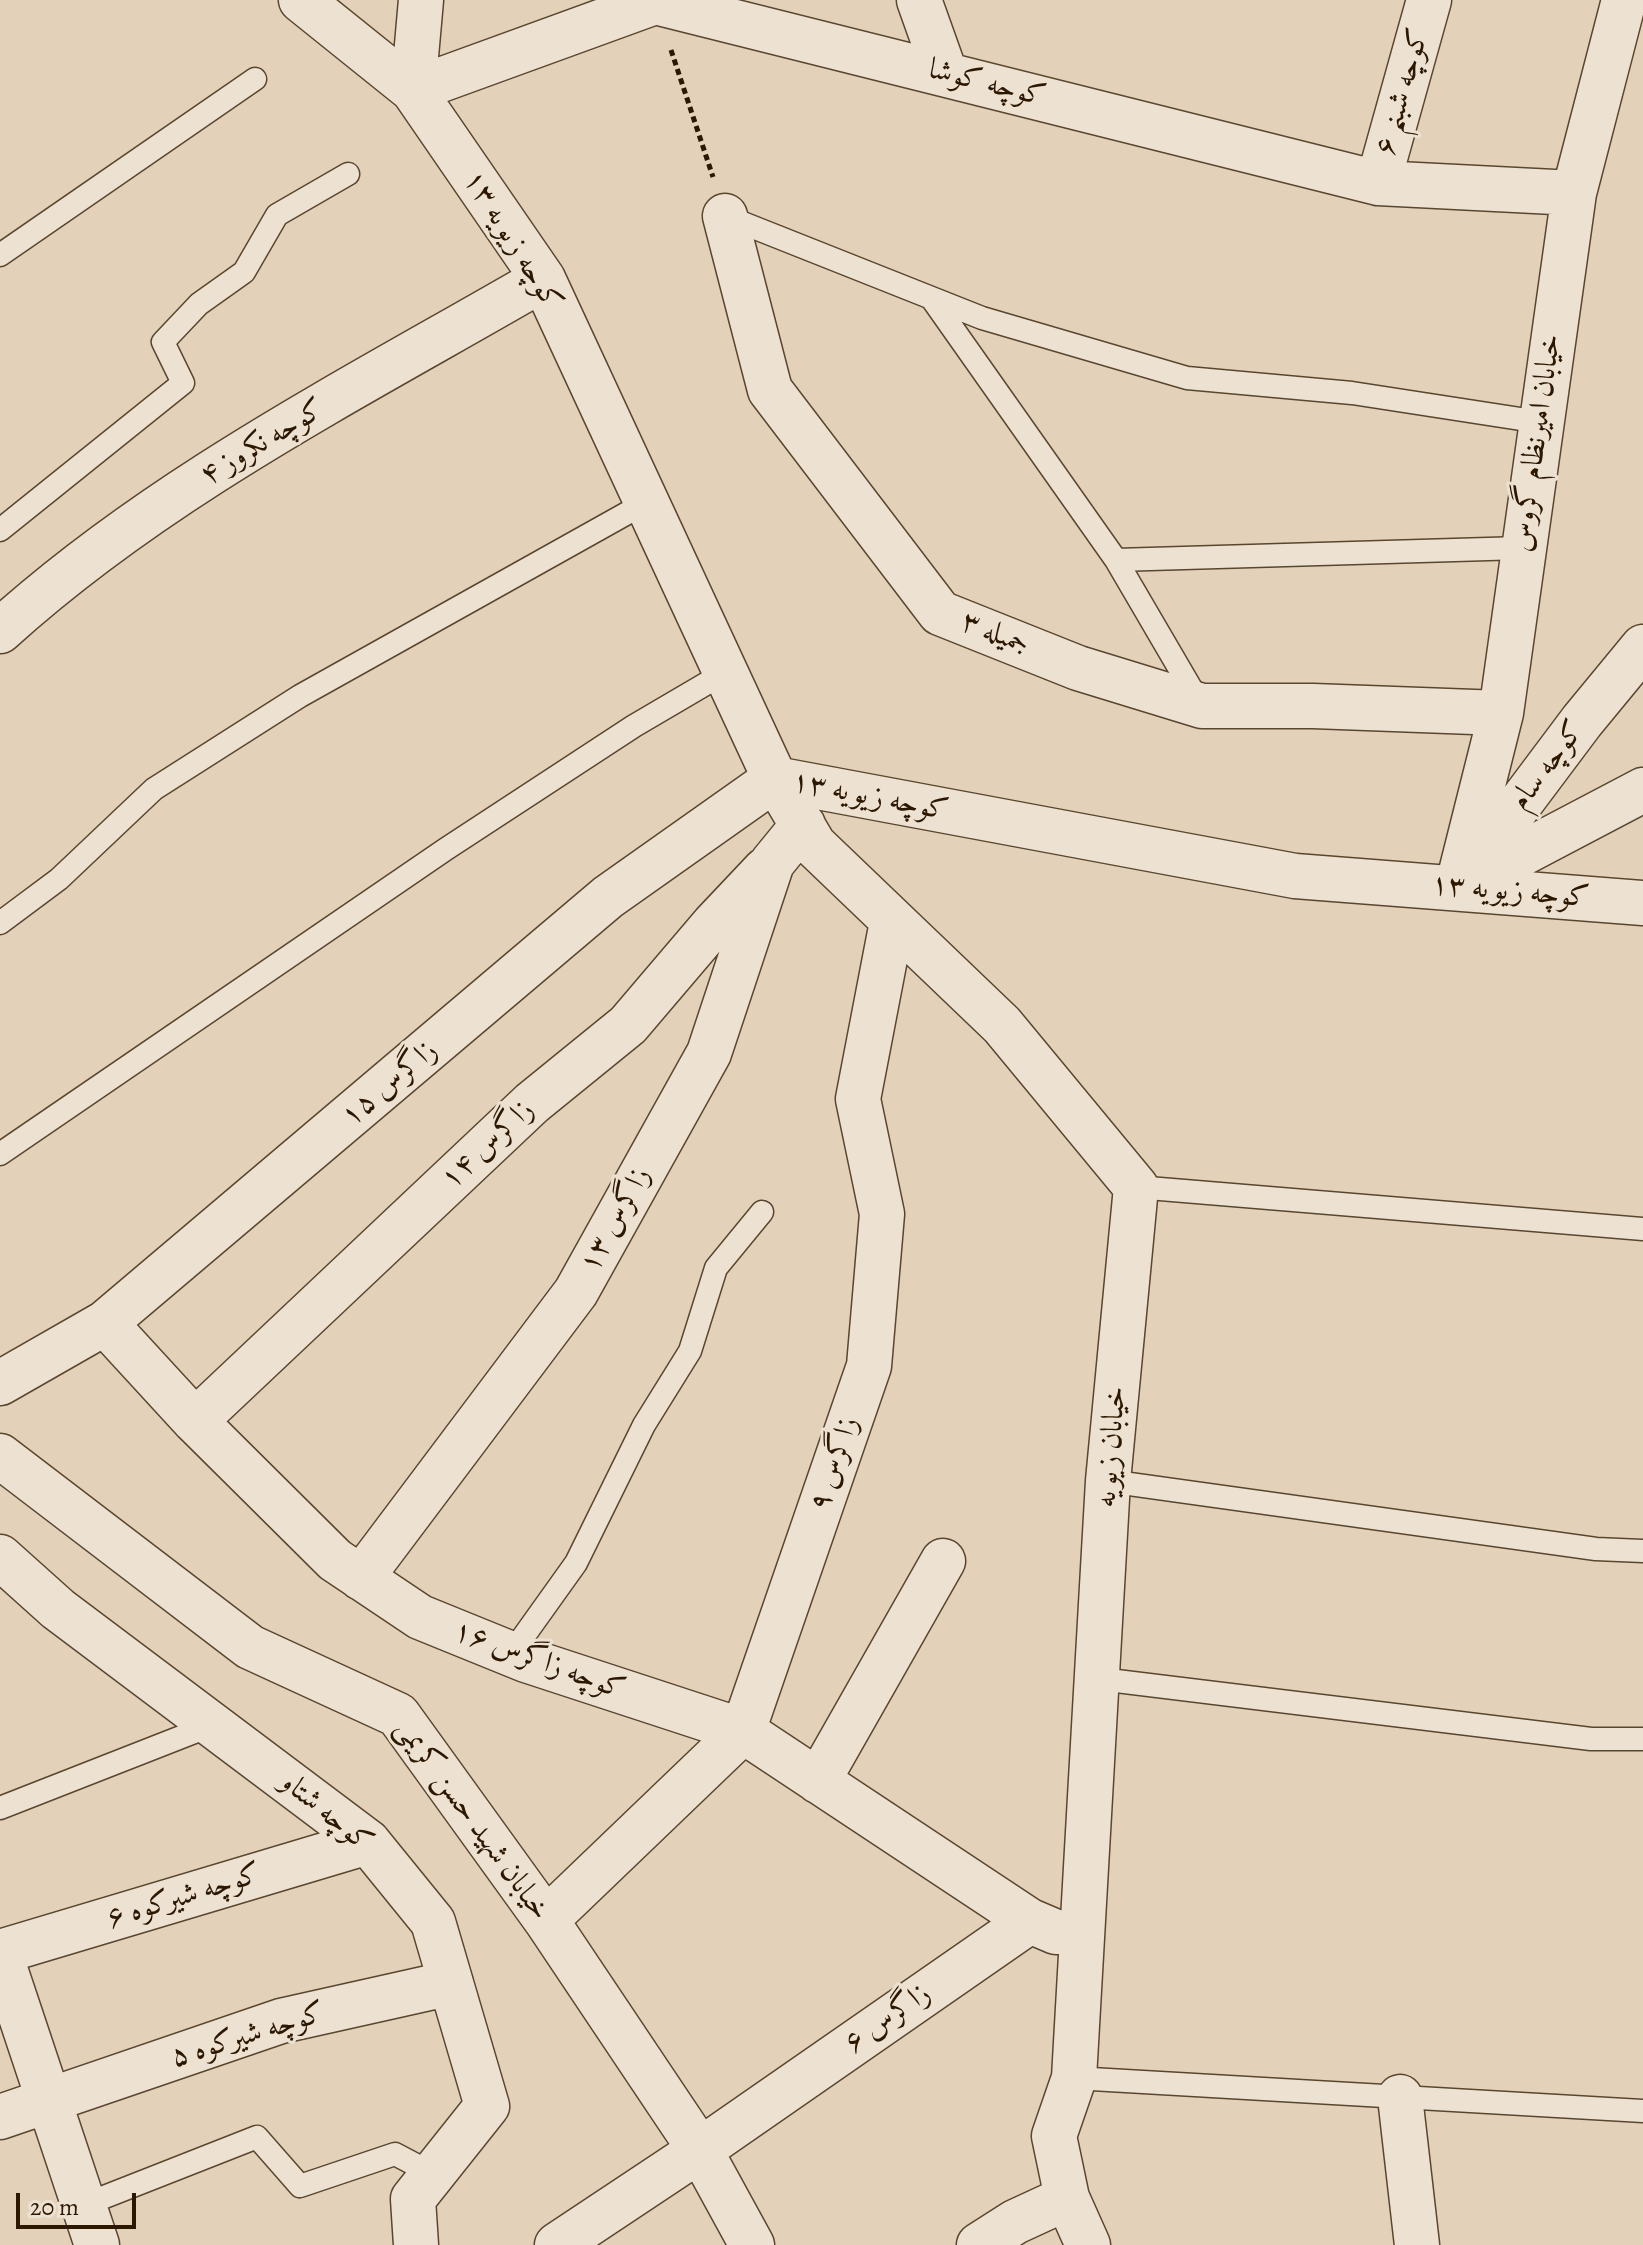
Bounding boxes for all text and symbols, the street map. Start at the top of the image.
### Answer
street label: کوچه شبنم ۶ [1368,24,1438,160]
street label: کوچه کوشا [925,52,1049,116]
street label: کوچه زیویه ۱۳ [455,164,569,318]
street label: خیابان امیرنظام گروس [1504,332,1570,554]
street label: کوچه نکروز ۴ [194,392,332,494]
street label: جمیله ۳ [956,604,1034,664]
street label: کوچه سام [1503,714,1593,818]
street label: کوچه زیویه ۱۳ [788,764,952,830]
street label: کوچه زیویه ۱۳ [1429,867,1591,917]
street label: زاگرس ۱۵ [335,1033,445,1135]
street label: زاگرس ۱۴ [434,1093,542,1197]
street label: زاگرس ۱۳ [572,1161,660,1279]
street label: خیابان زیویه [1089,1385,1135,1509]
street label: زاگرس ۹ [802,1412,868,1516]
street label: کوچه زاگرس ۱۶ [448,1613,630,1709]
street label: خیابان شهید حسن کریمی [387,1712,557,1928]
street label: کوچه شتاو [272,1765,380,1861]
street label: کوچه شیرکوه ۶ [103,1856,265,1938]
street label: زاگرس ۶ [838,1976,938,2062]
street label: کوچه شیرکوه ۵ [167,1995,329,2077]
scale bar [20,2177,140,2227]
text: 20 m [30,2191,79,2223]

